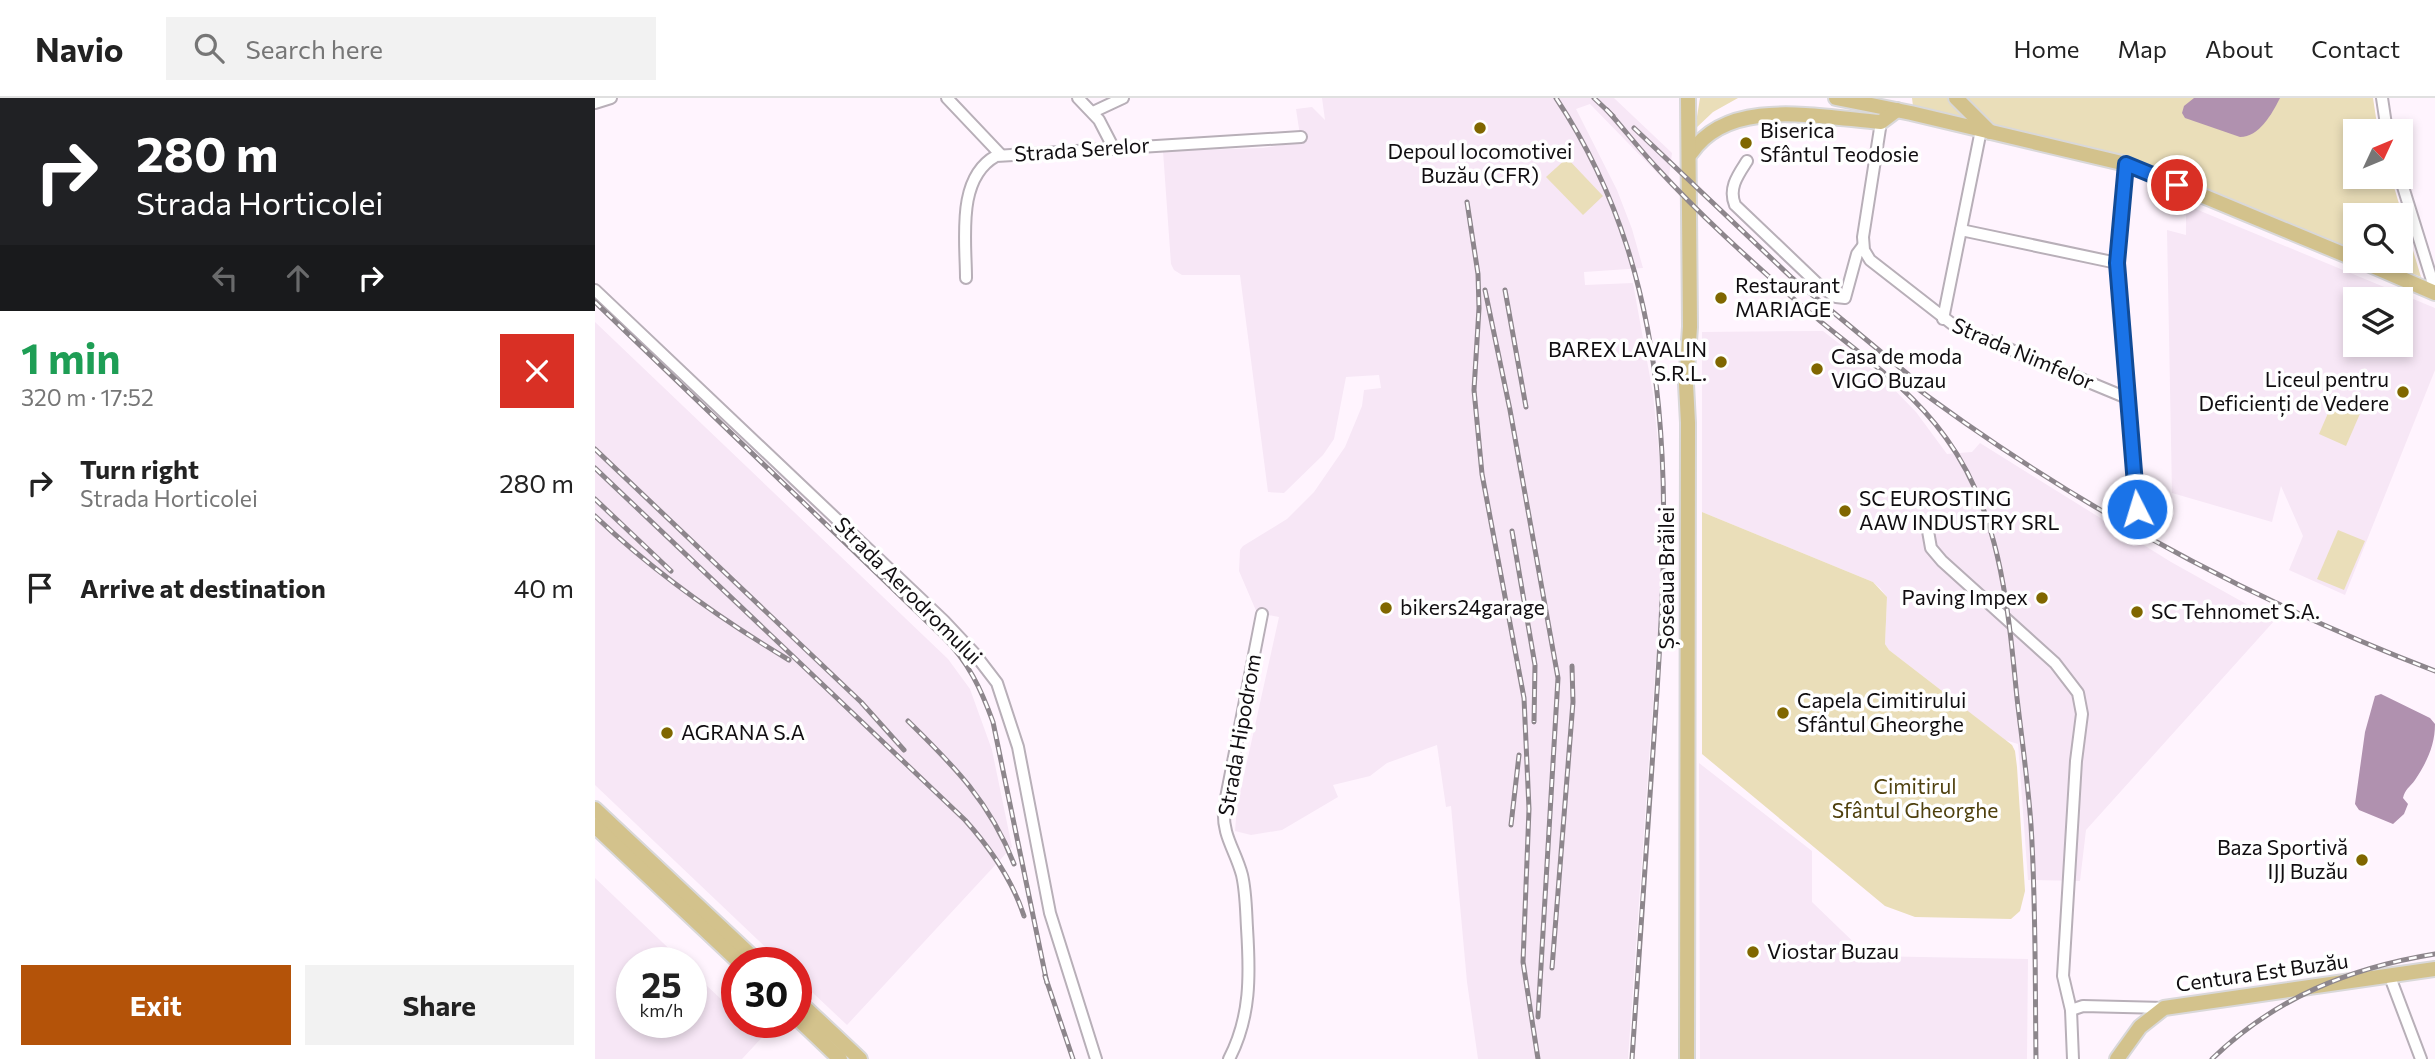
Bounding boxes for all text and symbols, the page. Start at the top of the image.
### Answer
search box [166,17,656,80]
text: Navio [35,28,124,69]
icon: search [190,29,228,67]
text: Search here [246,33,383,64]
text: Home [2014,34,2080,63]
text: Map [2118,34,2167,63]
text: About [2205,34,2273,63]
text: Contact [2311,34,2400,63]
place label: Biserica Sfântul Teodosie [1760,117,1919,166]
north arrow [2343,119,2413,189]
map controls [2343,119,2413,357]
marker: Depoul locomotivei Buzău (CFR) [1472,120,1488,136]
text: 280 m [136,122,279,182]
icon: right [21,126,112,217]
street label: Strada Serelor [1013,131,1150,166]
marker: Biserica Sfântul Teodosie [1738,135,1754,151]
place label: Depoul locomotivei Buzău (CFR) [1387,138,1573,187]
pin [2147,155,2207,215]
icon: arrive [2158,166,2196,204]
text: Strada Horticolei [136,182,384,222]
button: search [2343,203,2413,273]
icon: left [206,259,244,297]
icon: ahead [279,259,317,297]
icon: right [352,259,390,297]
place label: Restaurant MARIAGE [1735,272,1840,321]
button: layers [2343,287,2413,357]
marker: Restaurant MARIAGE [1713,290,1729,306]
street label: Strada Nimfelor [1949,311,2098,394]
text: 1 min [21,331,121,383]
button: close [500,334,574,408]
place label: BAREX LAVALIN S.R.L. [1548,336,1707,385]
place label: Casa de moda VIGO Buzau [1831,343,1962,392]
marker: BAREX LAVALIN S.R.L. [1713,354,1729,370]
marker: Casa de moda VIGO Buzau [1809,361,1825,377]
place label: Liceul pentru Deficienți de Vedere [2198,366,2389,417]
text: 320 m · 17:52 [21,383,154,411]
marker: Liceul pentru Deficienți de Vedere [2395,384,2411,400]
text: Turn right [80,453,199,484]
icon: right [21,464,59,502]
text: 280 m [499,467,574,498]
position arrow [2100,472,2174,546]
text: Strada Horticolei [80,484,258,512]
place label: SC EUROSTING AAW INDUSTRY SRL [1859,485,2060,534]
marker: SC EUROSTING AAW INDUSTRY SRL [1837,503,1853,519]
street label: Șoseaua Brăilei [1653,507,1680,649]
street label: Strada Aerodromului [830,511,988,669]
icon: arrive [21,569,59,607]
text: Arrive at destination [80,572,326,603]
text: 40 m [514,572,574,603]
place label: Paving Impex [1902,584,2028,609]
marker: Paving Impex [2034,590,2050,606]
place label: bikers24garage [1400,594,1545,619]
place label: SC Tehnomet S.A. [2151,598,2320,623]
marker: bikers24garage [1378,600,1394,616]
marker: SC Tehnomet S.A. [2129,604,2145,620]
street label: Strada Hipodrom [1212,652,1265,818]
place label: Capela Cimitirului Sfântul Gheorghe [1797,687,1966,736]
marker: Capela Cimitirului Sfântul Gheorghe [1775,705,1791,721]
place label: AGRANA S.A [681,719,805,744]
marker: AGRANA S.A [659,725,675,741]
park label: Cimitirul Sfântul Gheorghe [1832,773,1998,822]
place label: Baza Sportivă IJJ Buzău [2217,834,2348,883]
marker: Baza Sportivă IJJ Buzău [2354,852,2370,868]
place label: Viostar Buzau [1767,938,1899,963]
marker: Viostar Buzau [1745,944,1761,960]
speed limit sign: 30 [721,947,812,1038]
street label: Centura Est Buzău [2174,947,2350,996]
text: 25 [641,962,682,1005]
button: Exit [21,965,291,1045]
button: Share [305,965,574,1045]
text: km/h [640,999,683,1021]

